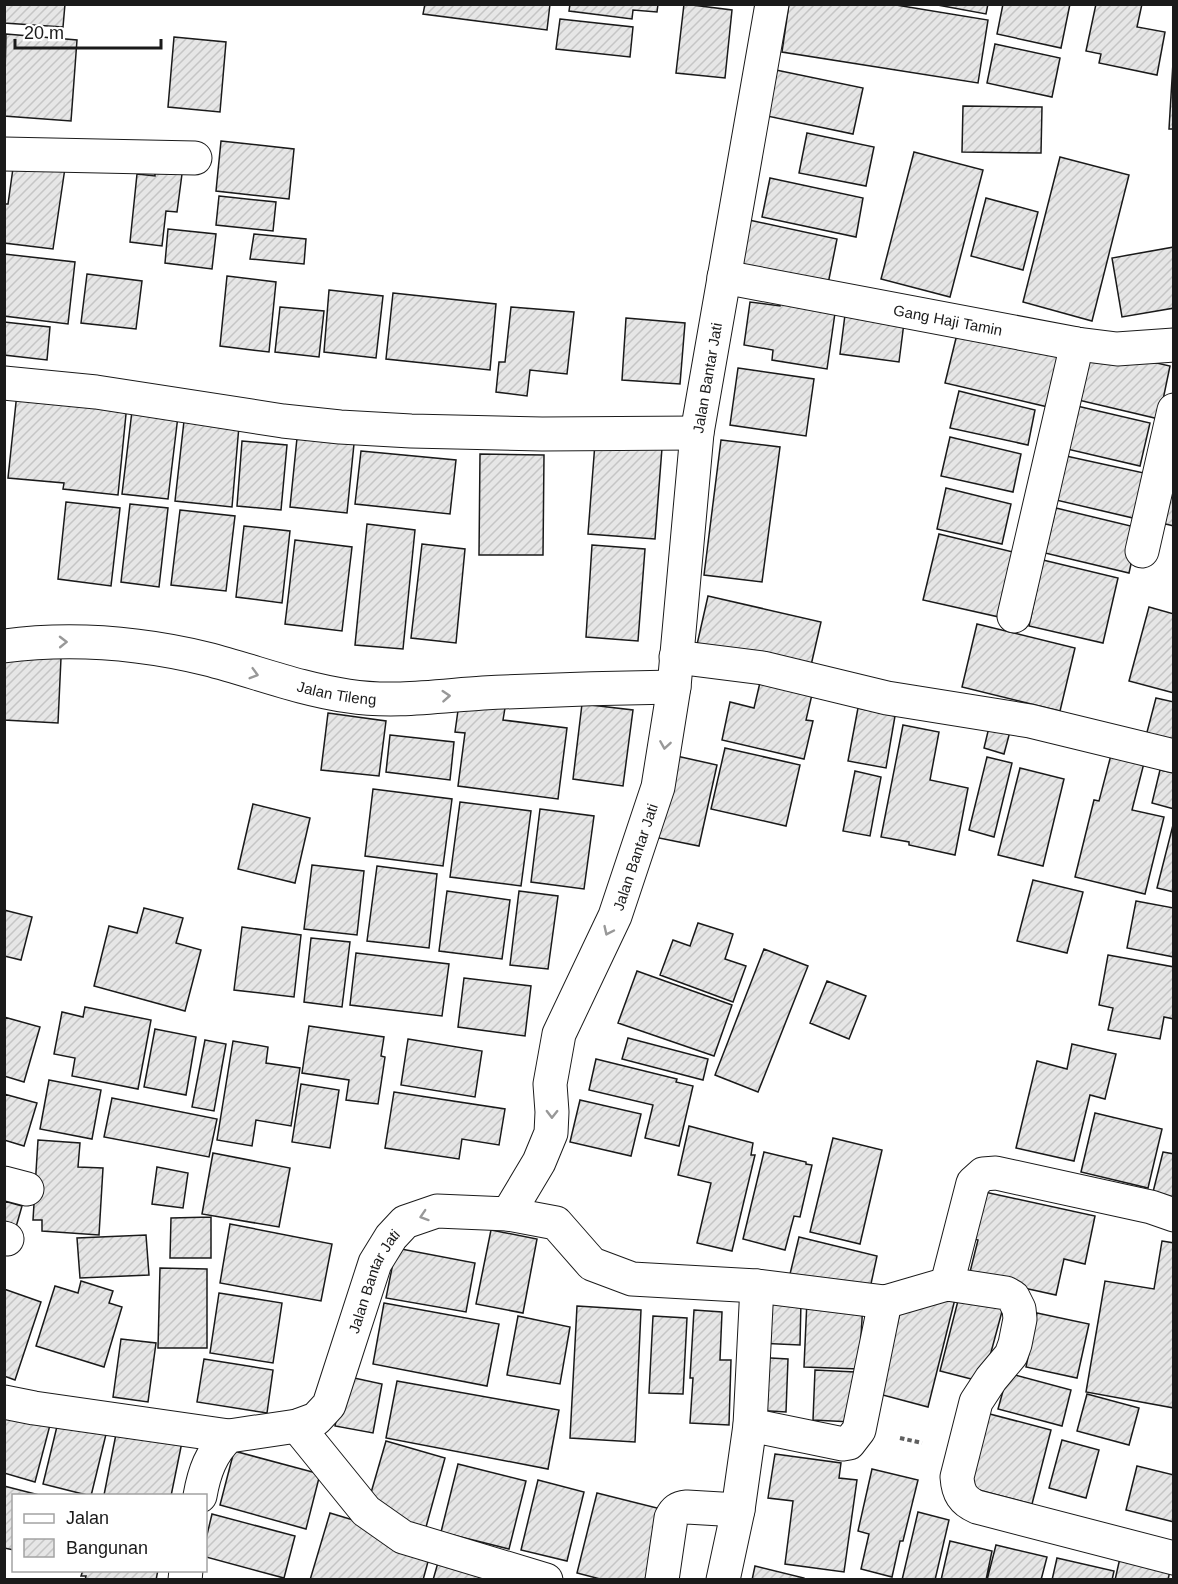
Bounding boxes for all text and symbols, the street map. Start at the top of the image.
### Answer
scale bar [15,12,160,50]
text: 20 m [24,23,64,43]
street label: Gang Haji Tamin [892,301,1004,338]
street label: Jalan Bantar Jati [689,321,725,434]
one-way arrow [58,635,67,648]
one-way arrow [248,667,259,679]
street label: Jalan Tileng [295,677,377,707]
one-way arrow [442,689,451,702]
one-way arrow [659,740,672,750]
street label: Jalan Bantar Jati [609,801,660,913]
one-way arrow [603,924,615,935]
one-way arrow [545,1110,558,1119]
one-way arrow [419,1208,430,1221]
street label: Jalan Bantar Jati [344,1225,403,1335]
legend [12,1494,207,1572]
text: Jalan [66,1508,109,1528]
text: Bangunan [66,1538,148,1558]

